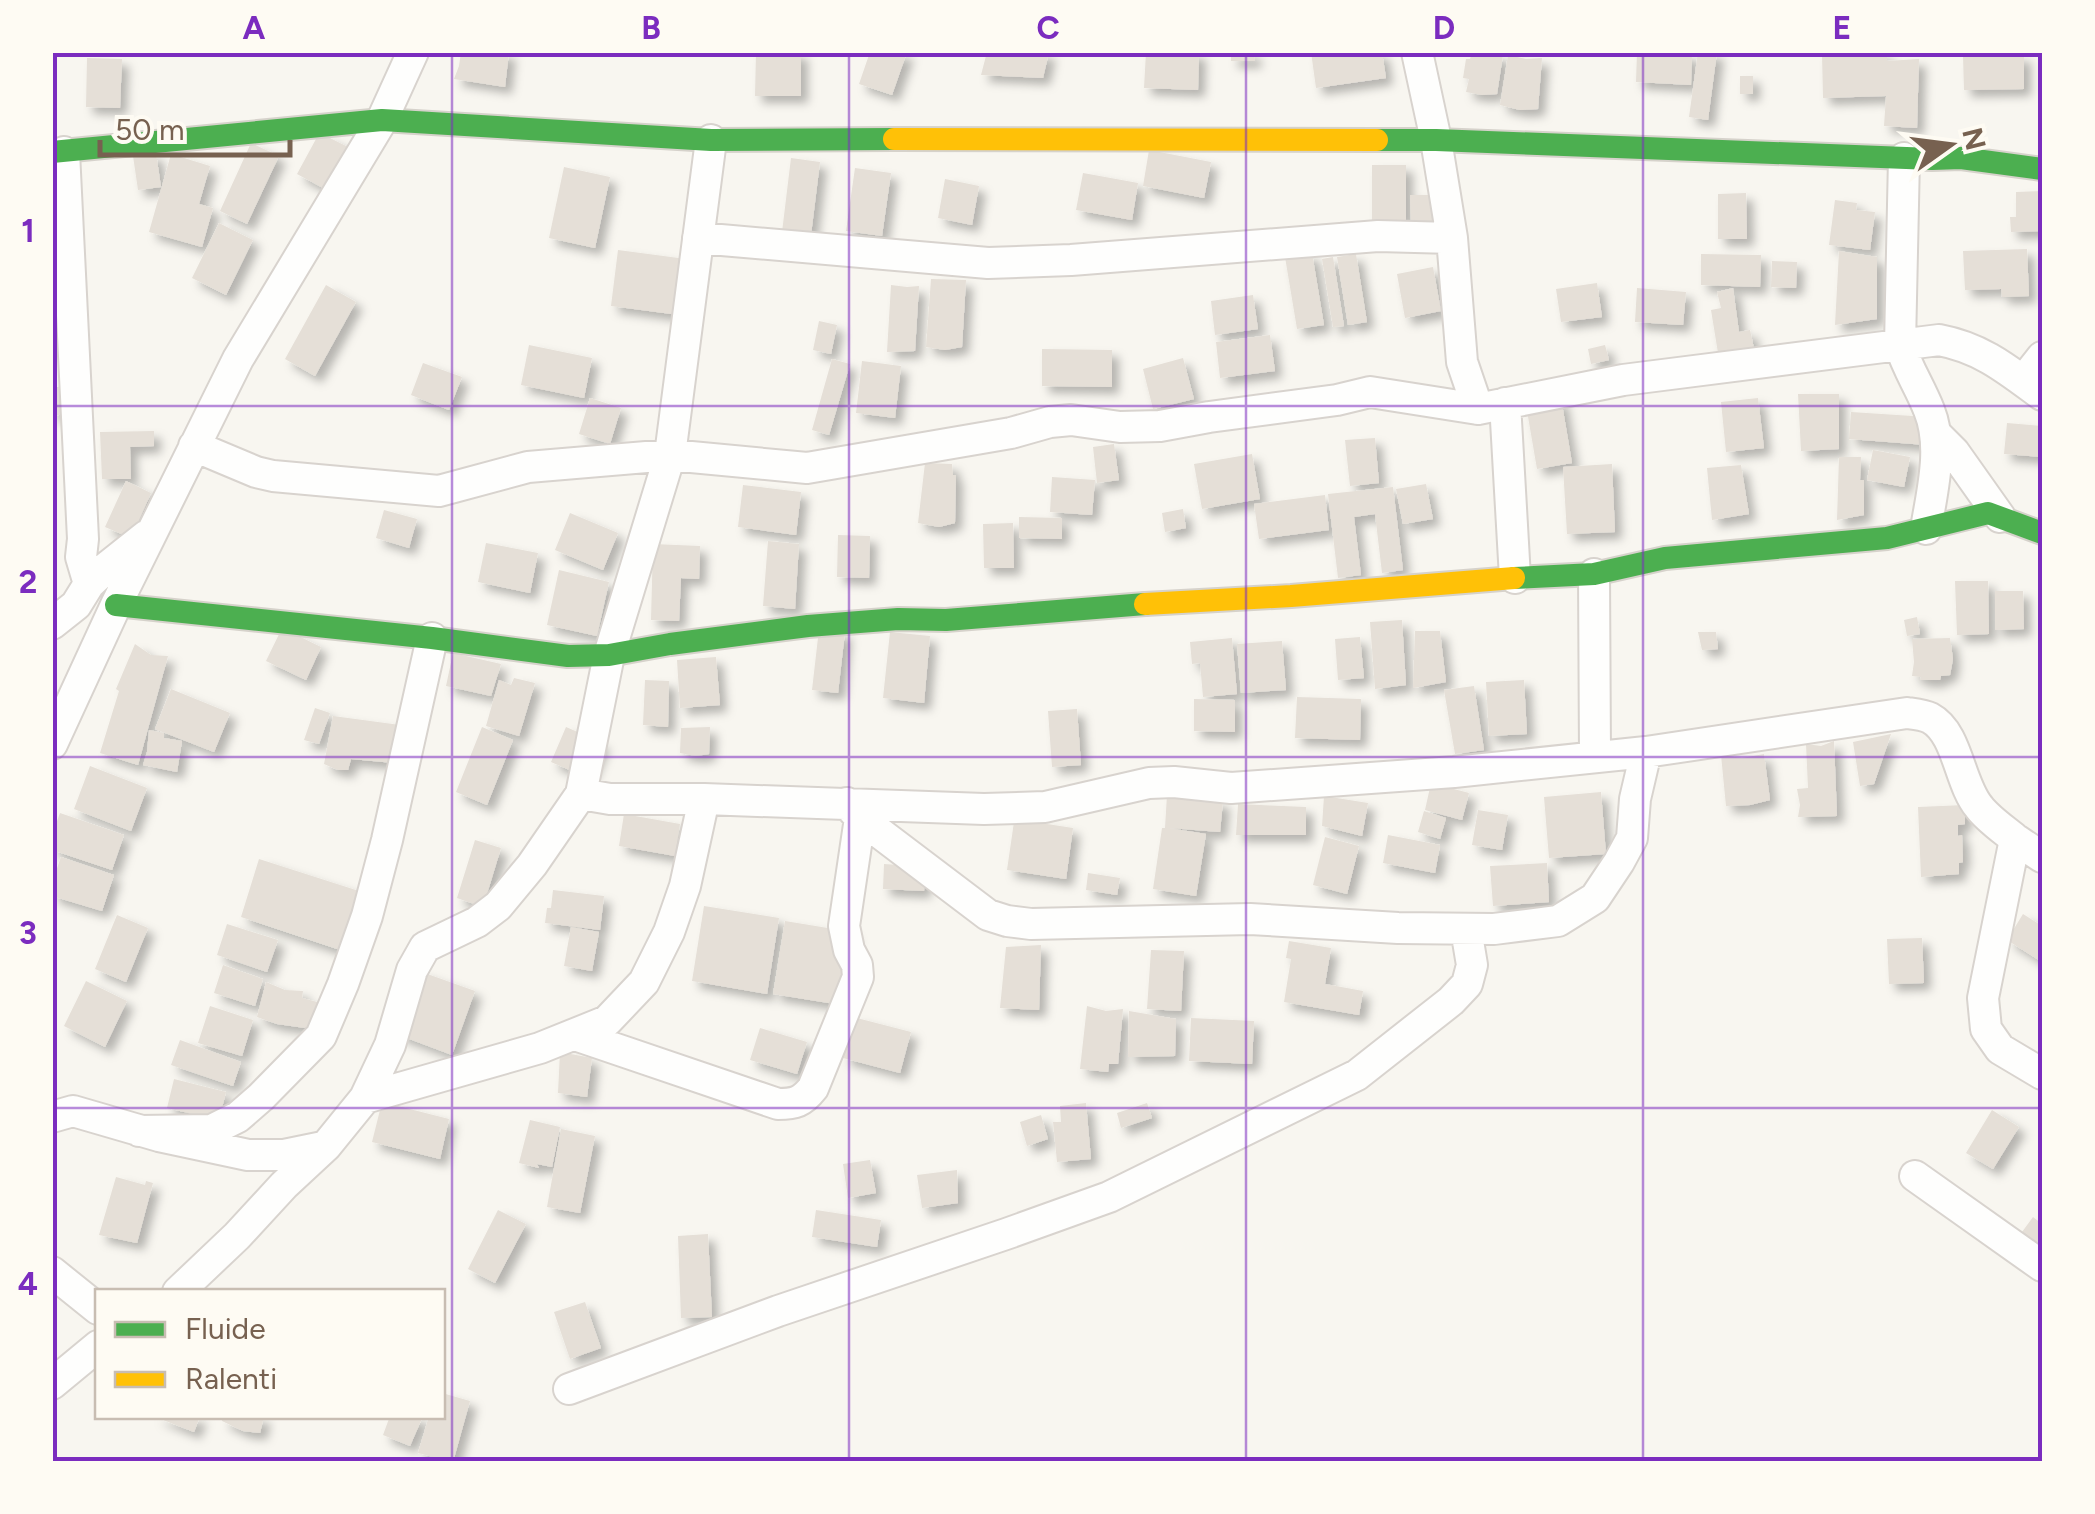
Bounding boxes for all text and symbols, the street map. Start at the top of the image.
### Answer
text: A [243,9,266,47]
text: B [641,9,661,47]
text: C [1036,9,1060,47]
text: D [1433,9,1455,47]
text: E [1833,9,1851,47]
scale bar [100,95,290,157]
north arrow [1900,95,2000,195]
text: 50 m [115,111,184,148]
text: N [1955,124,1993,154]
text: 1 [21,212,35,250]
text: 2 [19,563,37,601]
text: 3 [19,914,37,952]
text: 4 [18,1265,38,1303]
legend [95,1289,445,1419]
text: Fluide [185,1310,266,1347]
text: Ralenti [185,1360,277,1397]

